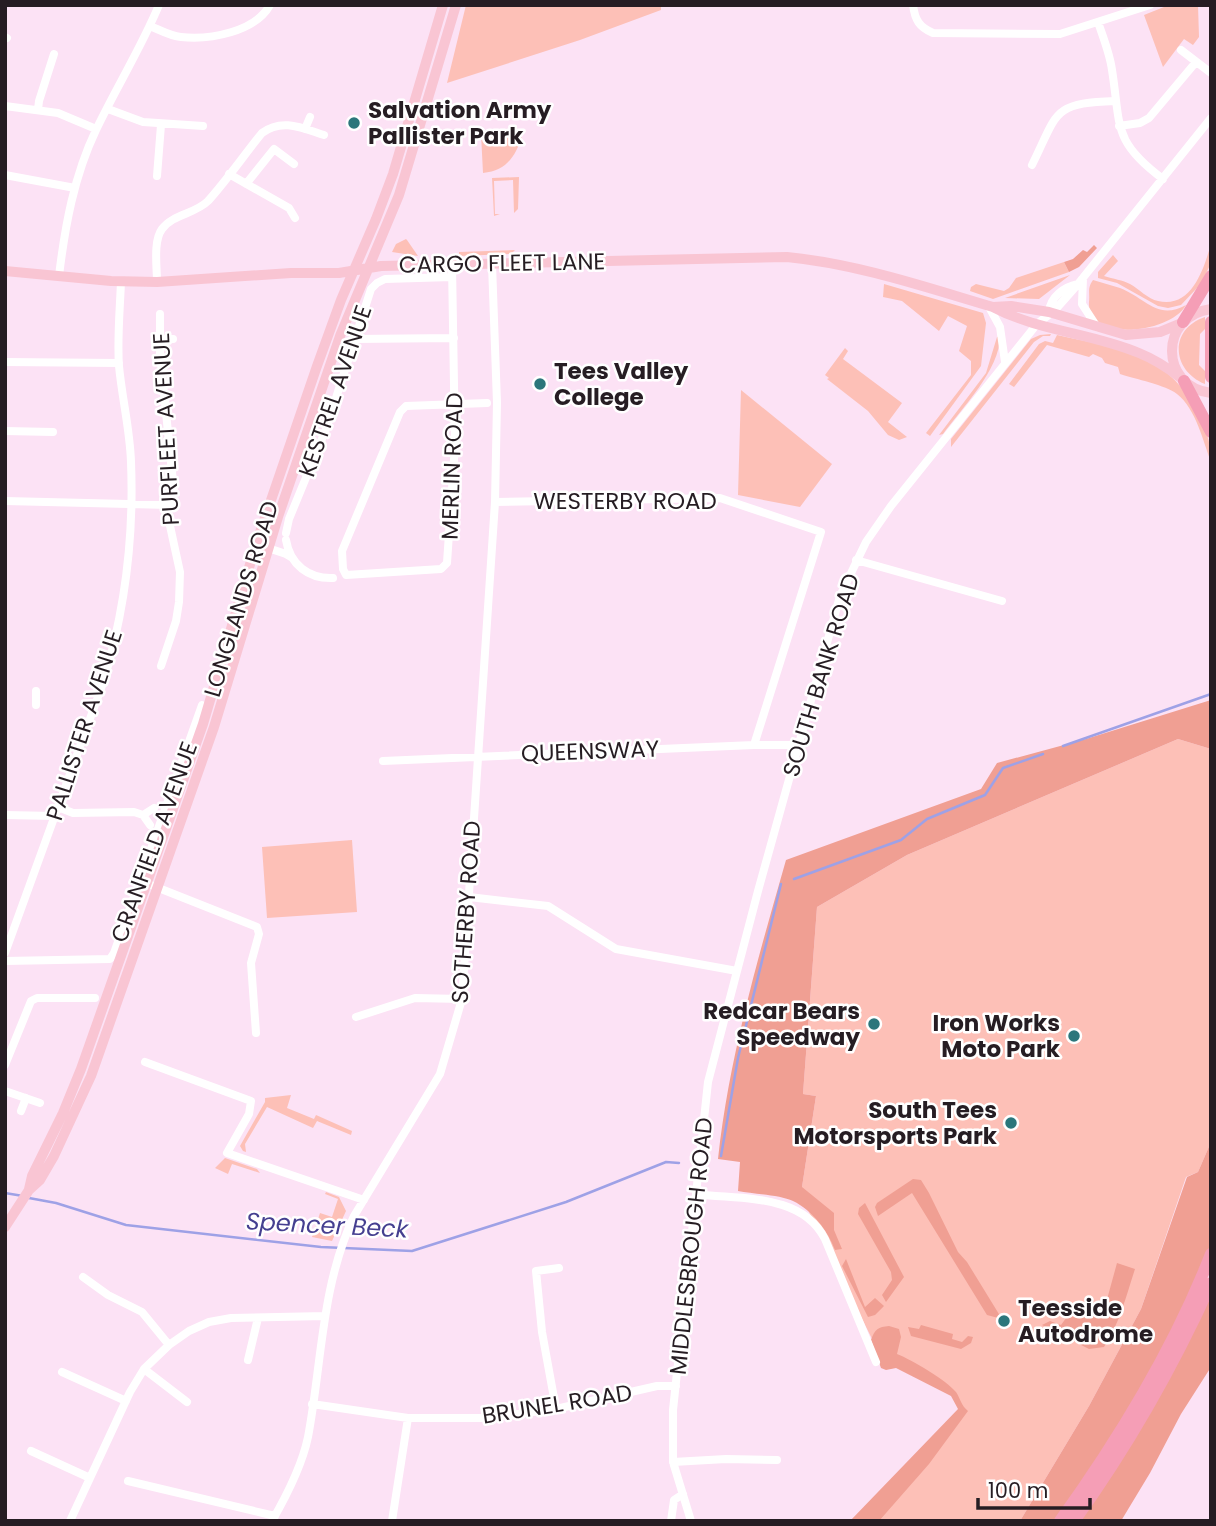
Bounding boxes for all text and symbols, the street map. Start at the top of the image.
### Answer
place label: Salvation Army Pallister Park [368,94,552,152]
marker: Salvation Army Pallister Park [346,115,362,131]
street label: CARGO FLEET LANE [398,245,606,281]
street label: KESTREL AVENUE [291,301,379,481]
street label: PURFLEET AVENUE [145,332,187,526]
place label: Tees Valley College [554,355,689,413]
marker: Tees Valley College [532,376,548,392]
street label: MERLIN ROAD [433,392,471,540]
street label: WESTERBY ROAD [533,485,717,517]
street label: LONGLANDS ROAD [196,497,286,701]
street label: SOUTH BANK ROAD [775,569,867,781]
street label: PALLISTER AVENUE [38,626,130,824]
street label: QUEENSWAY [520,733,660,769]
street label: CRANFIELD AVENUE [103,737,205,947]
street label: SOTHERBY ROAD [444,819,488,1005]
place label: Redcar Bears Speedway [703,995,860,1053]
place label: Iron Works Moto Park [933,1007,1061,1065]
marker: Redcar Bears Speedway [866,1016,882,1032]
marker: Iron Works Moto Park [1066,1028,1082,1044]
place label: South Tees Motorsports Park [793,1094,998,1152]
marker: South Tees Motorsports Park [1003,1115,1019,1131]
street label: MIDDLESBROUGH ROAD [662,1116,720,1376]
water label: Spencer Beck [245,1204,411,1246]
place label: Teesside Autodrome [1018,1292,1153,1350]
marker: Teesside Autodrome [996,1313,1012,1329]
street label: BRUNEL ROAD [480,1376,634,1432]
scale bar [978,1466,1090,1510]
text: 100 m [988,1476,1048,1505]

